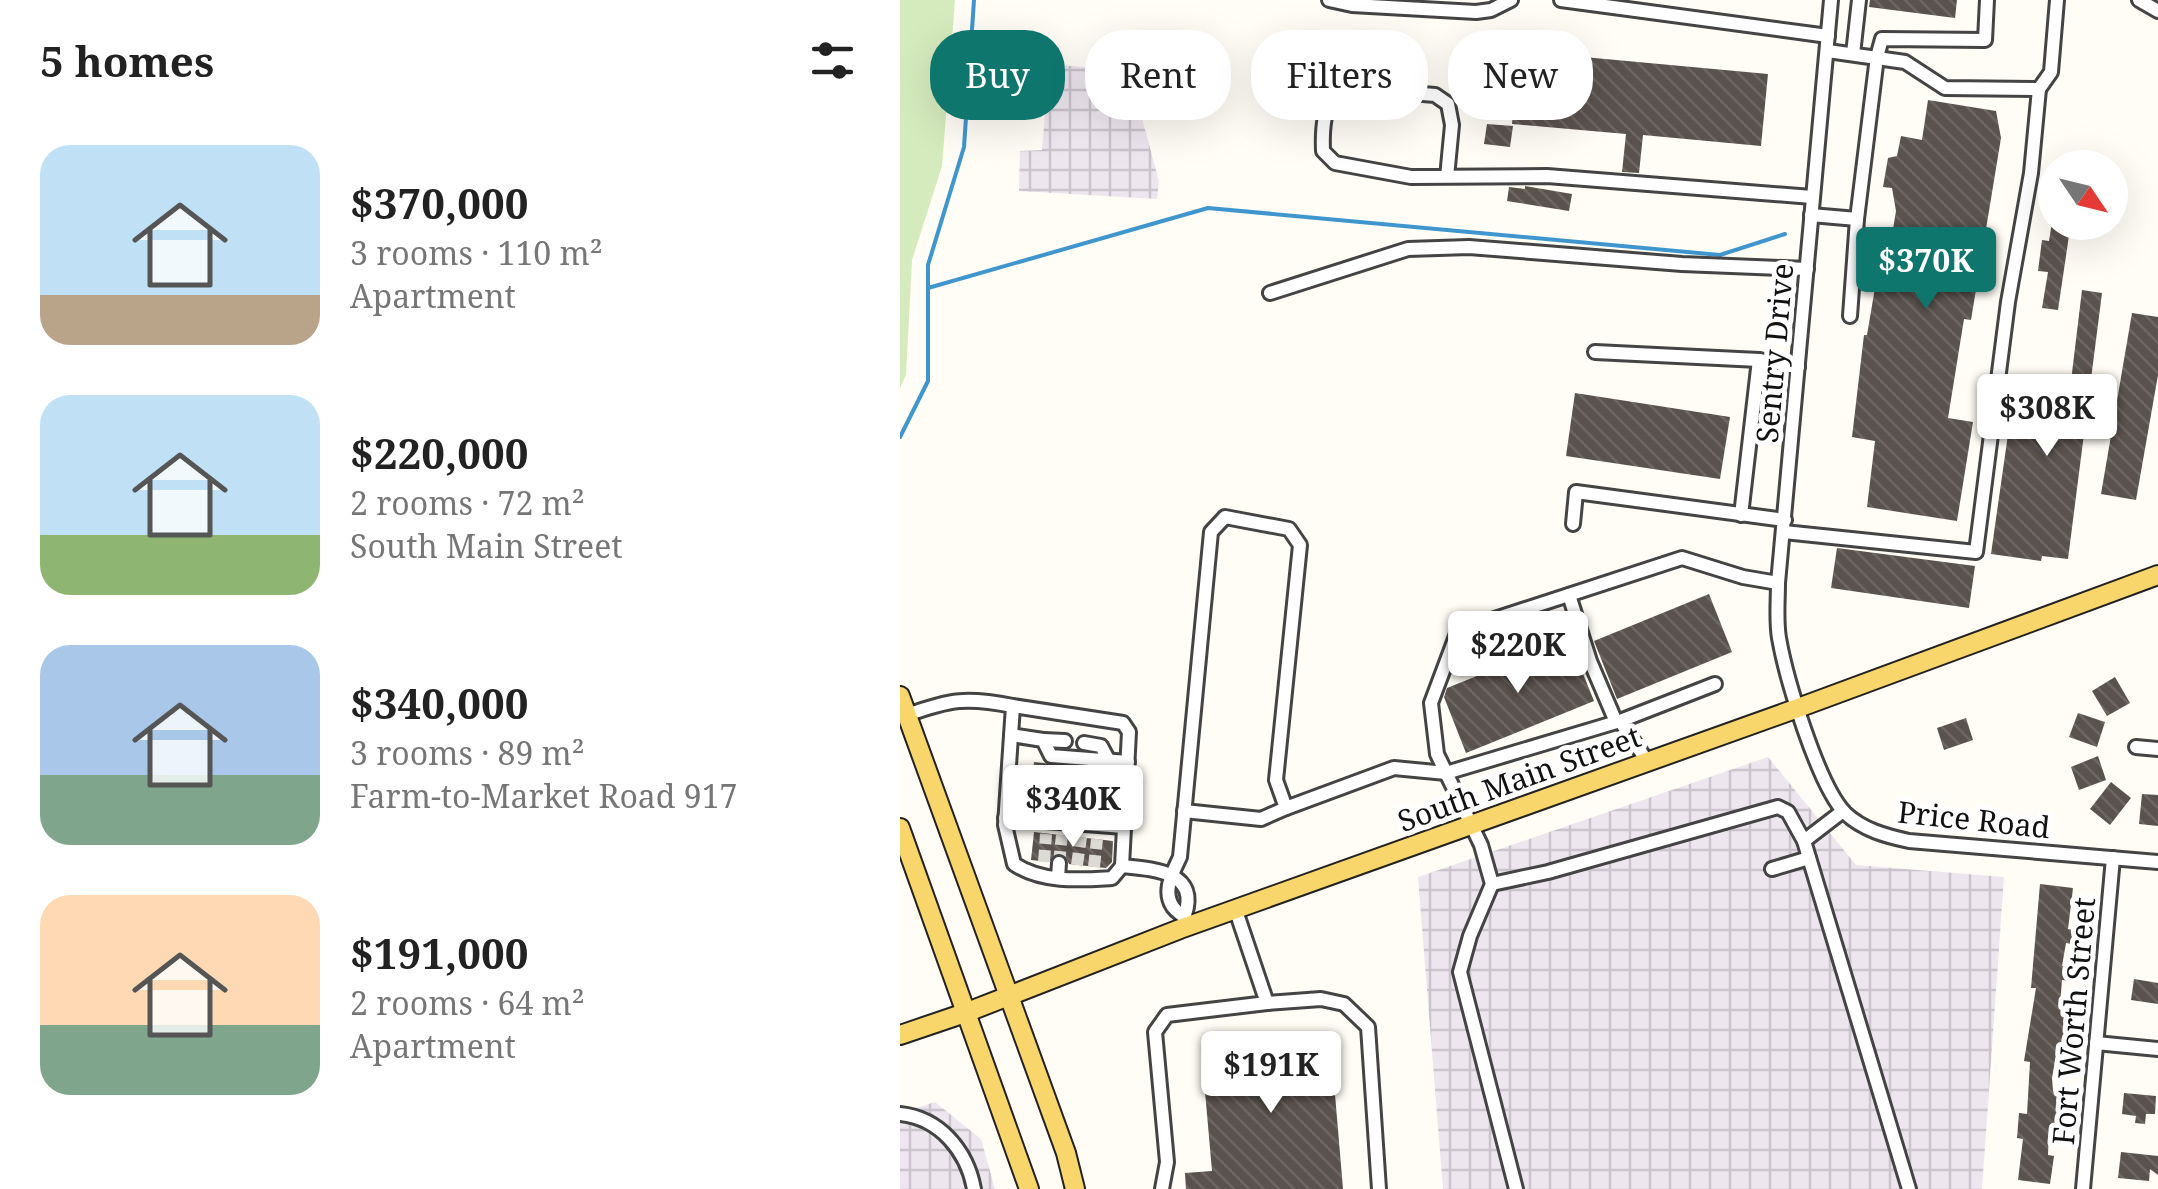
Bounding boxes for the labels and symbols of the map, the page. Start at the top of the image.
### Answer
north arrow [2038,150,2128,240]
pin: $370K [1856,227,1996,312]
street label: Sentry Drive [1746,261,1802,445]
pin: $308K [1977,374,2117,459]
pin: $220K [1448,611,1588,696]
street label: South Main Street [1392,715,1646,841]
pin: $340K [1003,765,1143,850]
street label: Price Road [1896,791,2052,847]
street label: Fort Worth Street [2042,895,2104,1147]
pin: $191K [1201,1031,1341,1116]

